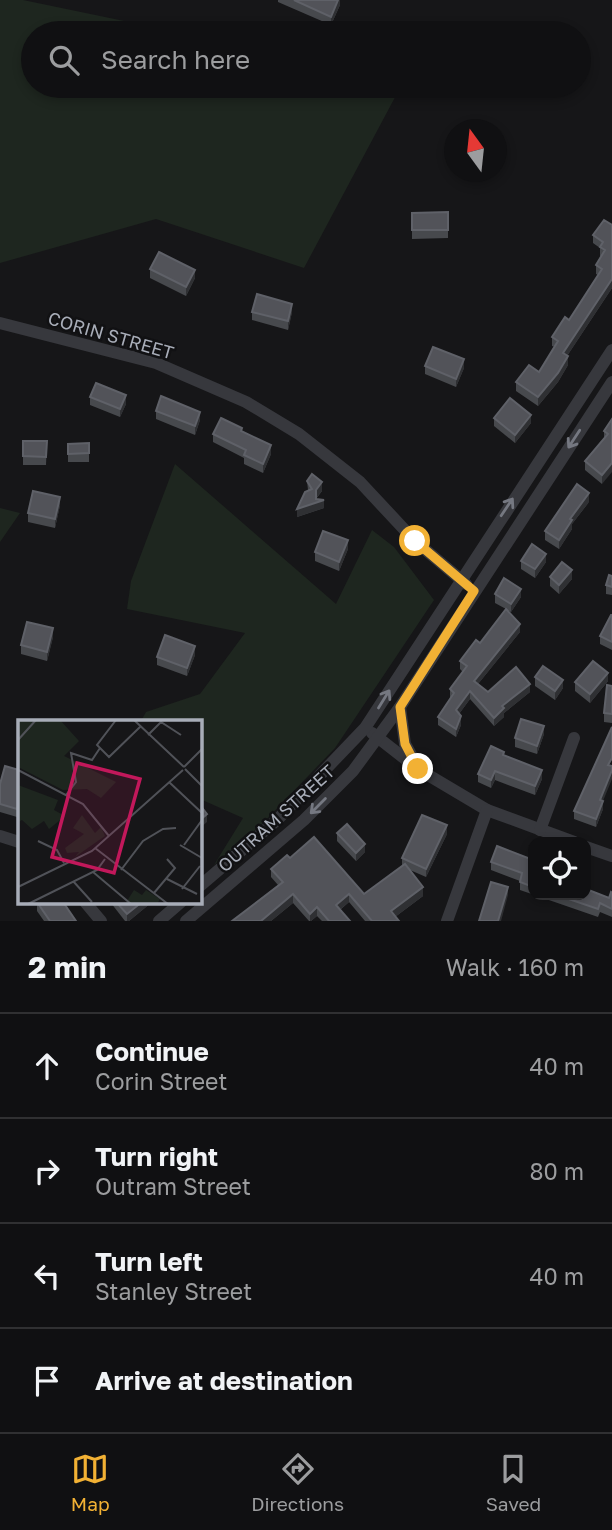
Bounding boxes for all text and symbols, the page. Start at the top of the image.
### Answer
search box [21,21,591,98]
icon: search [45,41,83,79]
text: Search here [101,44,250,75]
north arrow [444,119,507,182]
street label: CORIN STREET [46,307,176,363]
one-way arrow [567,429,581,449]
one-way arrow [501,498,515,518]
route start [399,525,430,556]
one-way arrow [377,689,391,709]
inset map [18,720,201,904]
route end [402,753,433,784]
street label: OUTRAM STREET [213,760,339,876]
one-way arrow [310,797,327,814]
map controls [528,837,591,900]
button: locate [528,837,591,900]
text: 2 min [28,949,106,985]
text: Walk · 160 m [446,953,584,981]
text: Continue [95,1036,209,1067]
icon: ahead [28,1047,66,1085]
text: 40 m [530,1052,584,1080]
text: Corin Street [95,1067,228,1095]
text: Turn right [95,1141,218,1172]
icon: right [28,1152,66,1190]
text: 80 m [530,1157,584,1185]
text: Outram Street [95,1172,251,1200]
text: Turn left [95,1246,203,1277]
icon: left [28,1257,66,1295]
text: 40 m [530,1262,584,1290]
text: Stanley Street [95,1277,252,1305]
icon: arrive [28,1362,66,1400]
text: Arrive at destination [95,1365,353,1396]
tab: Map [71,1450,110,1515]
tab: Directions [251,1450,344,1515]
tab: Saved [486,1450,541,1515]

